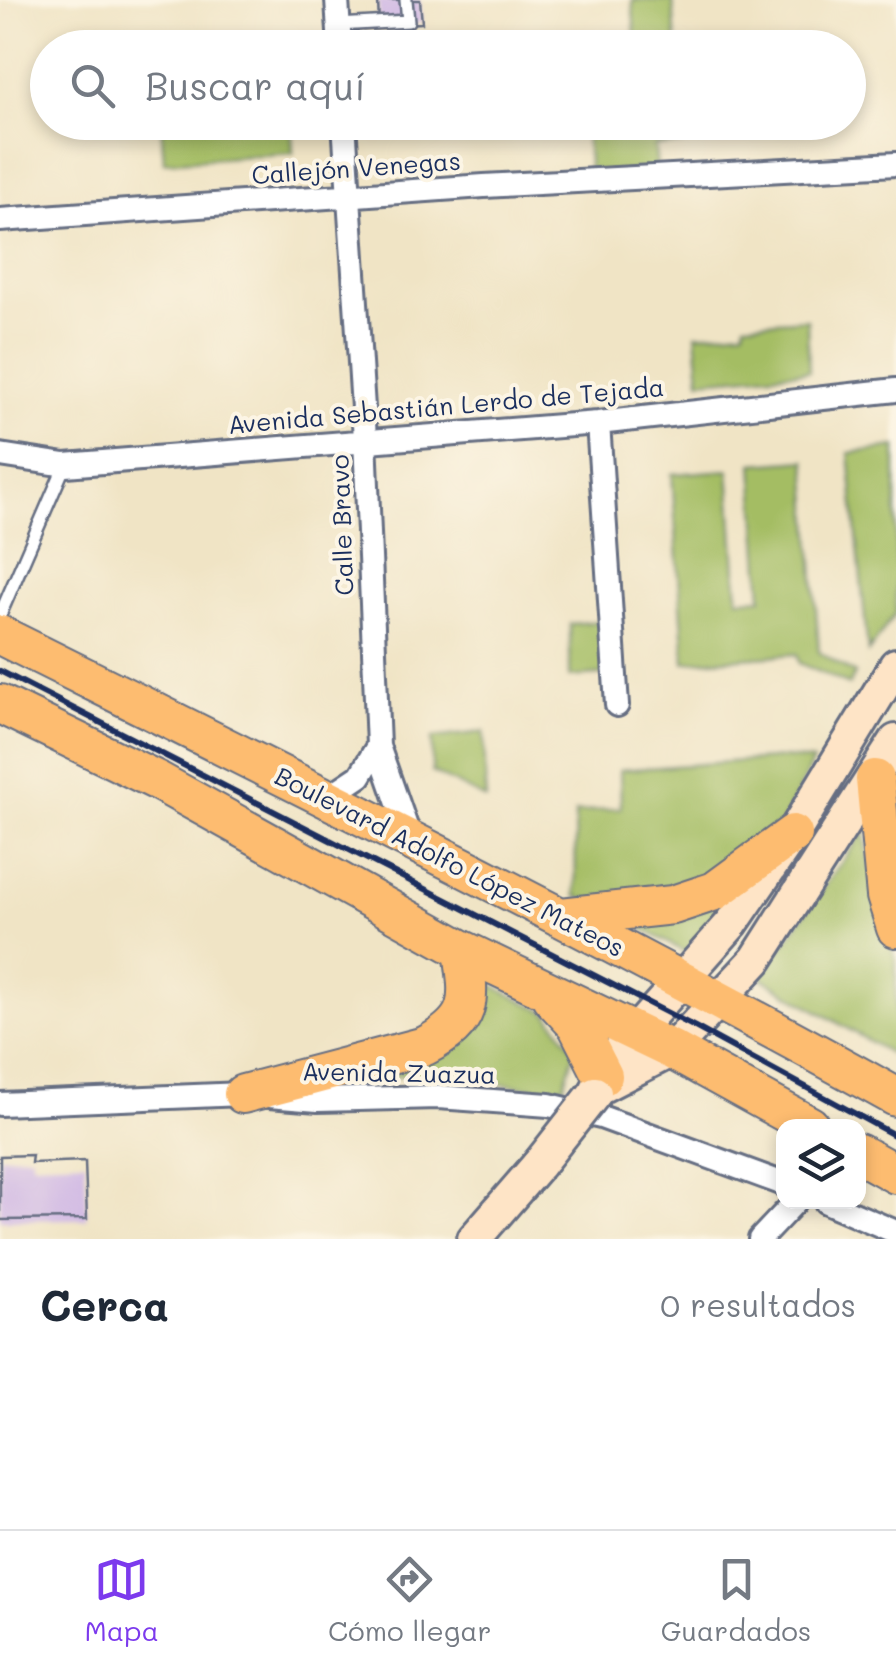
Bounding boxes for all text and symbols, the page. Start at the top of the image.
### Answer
search box [30,30,866,140]
icon: search [65,58,120,113]
text: Buscar aquí [145,60,366,110]
street label: Callejón Venegas [250,144,462,190]
street label: Avenida Sebastián Lerdo de Tejada [227,370,665,440]
street label: Calle Bravo [323,454,359,596]
street label: Boulevard Adolfo López Mateos [270,759,630,963]
street label: Avenida Zuazua [302,1054,496,1090]
map controls [776,1119,866,1209]
button: layers [776,1119,866,1209]
text: Cerca [40,1277,169,1332]
text: 0 resultados [660,1283,856,1325]
tab: Mapa [85,1552,159,1648]
tab: Cómo llegar [328,1552,492,1648]
tab: Guardados [661,1552,811,1648]

